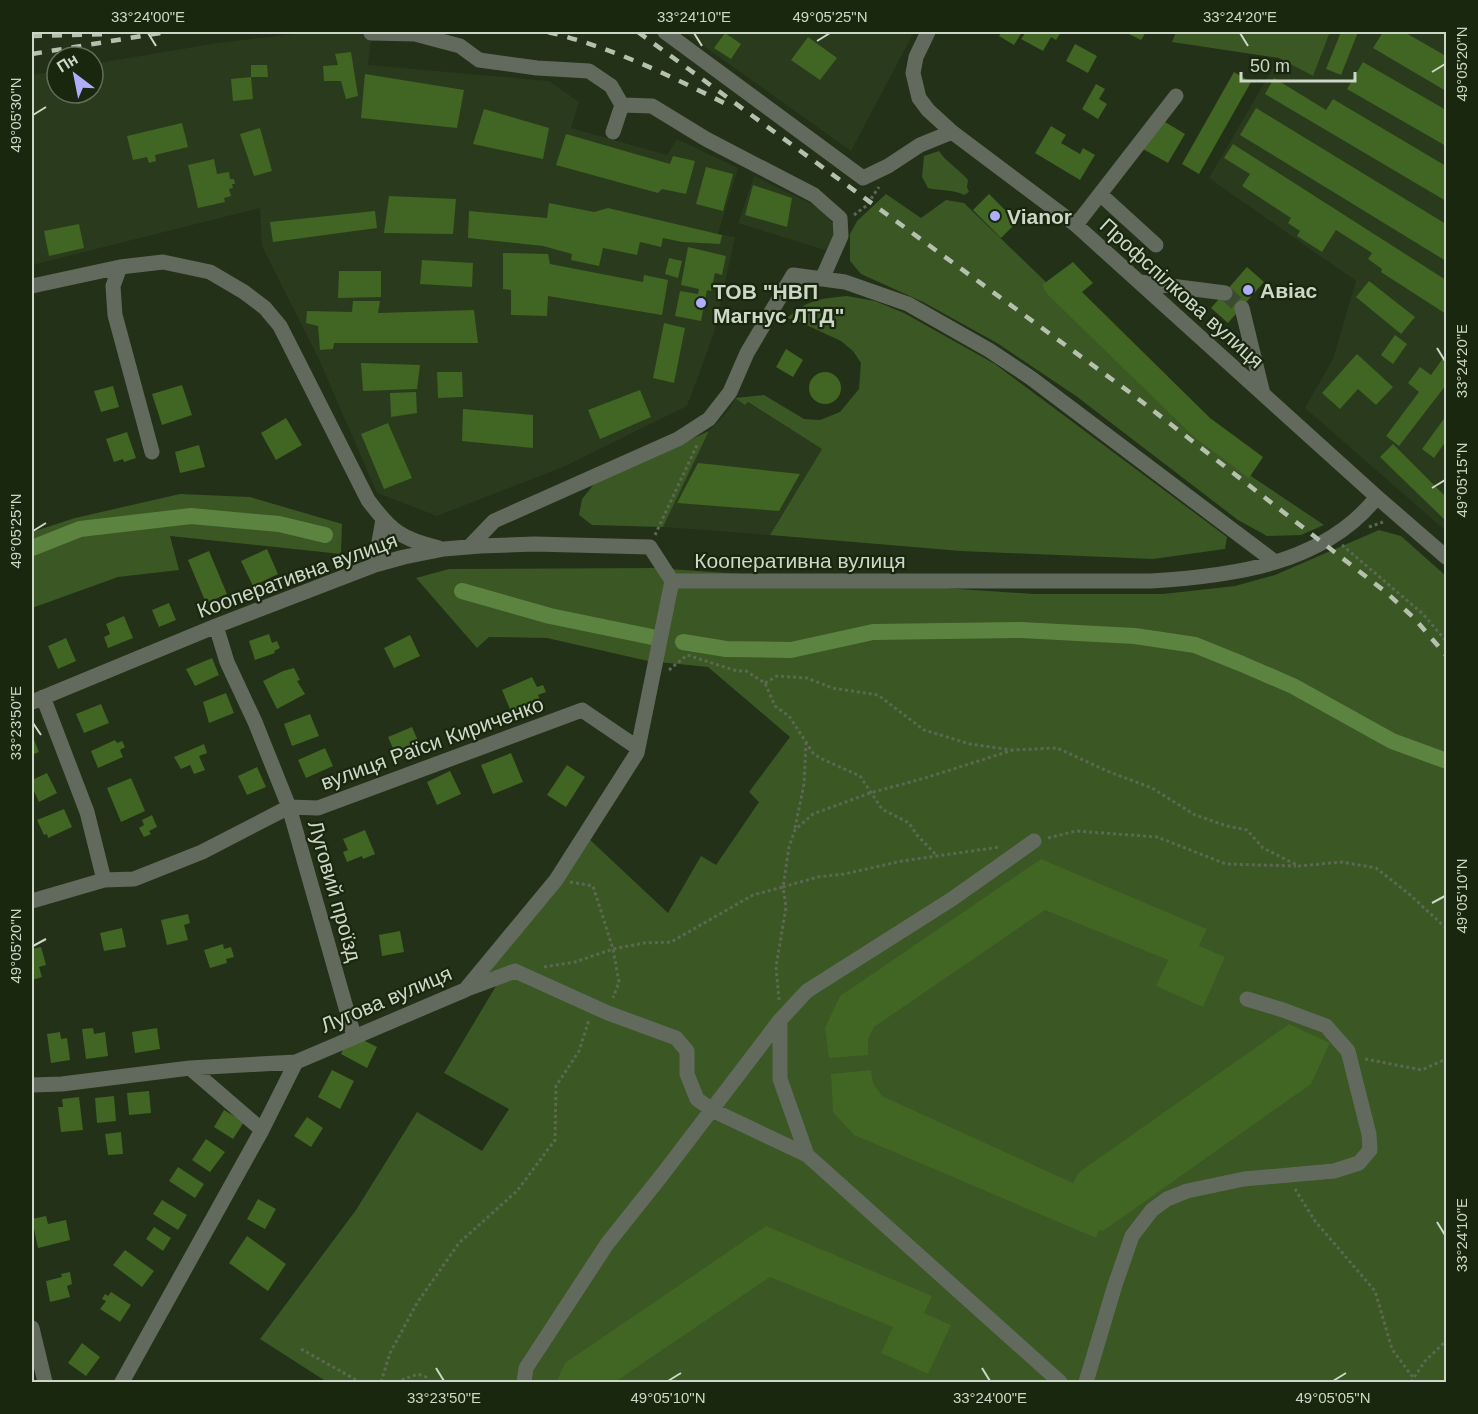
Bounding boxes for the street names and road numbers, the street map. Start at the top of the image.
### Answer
street label: Профспілкова вулиця [1095,213,1269,373]
street label: Кооперативна вулиця [194,528,400,622]
street label: Кооперативна вулиця [694,549,906,572]
street label: вулиця Раїси Кириченко [317,692,547,794]
street label: Луговий проїзд [304,818,366,964]
street label: Лугова вулиця [317,961,455,1037]

